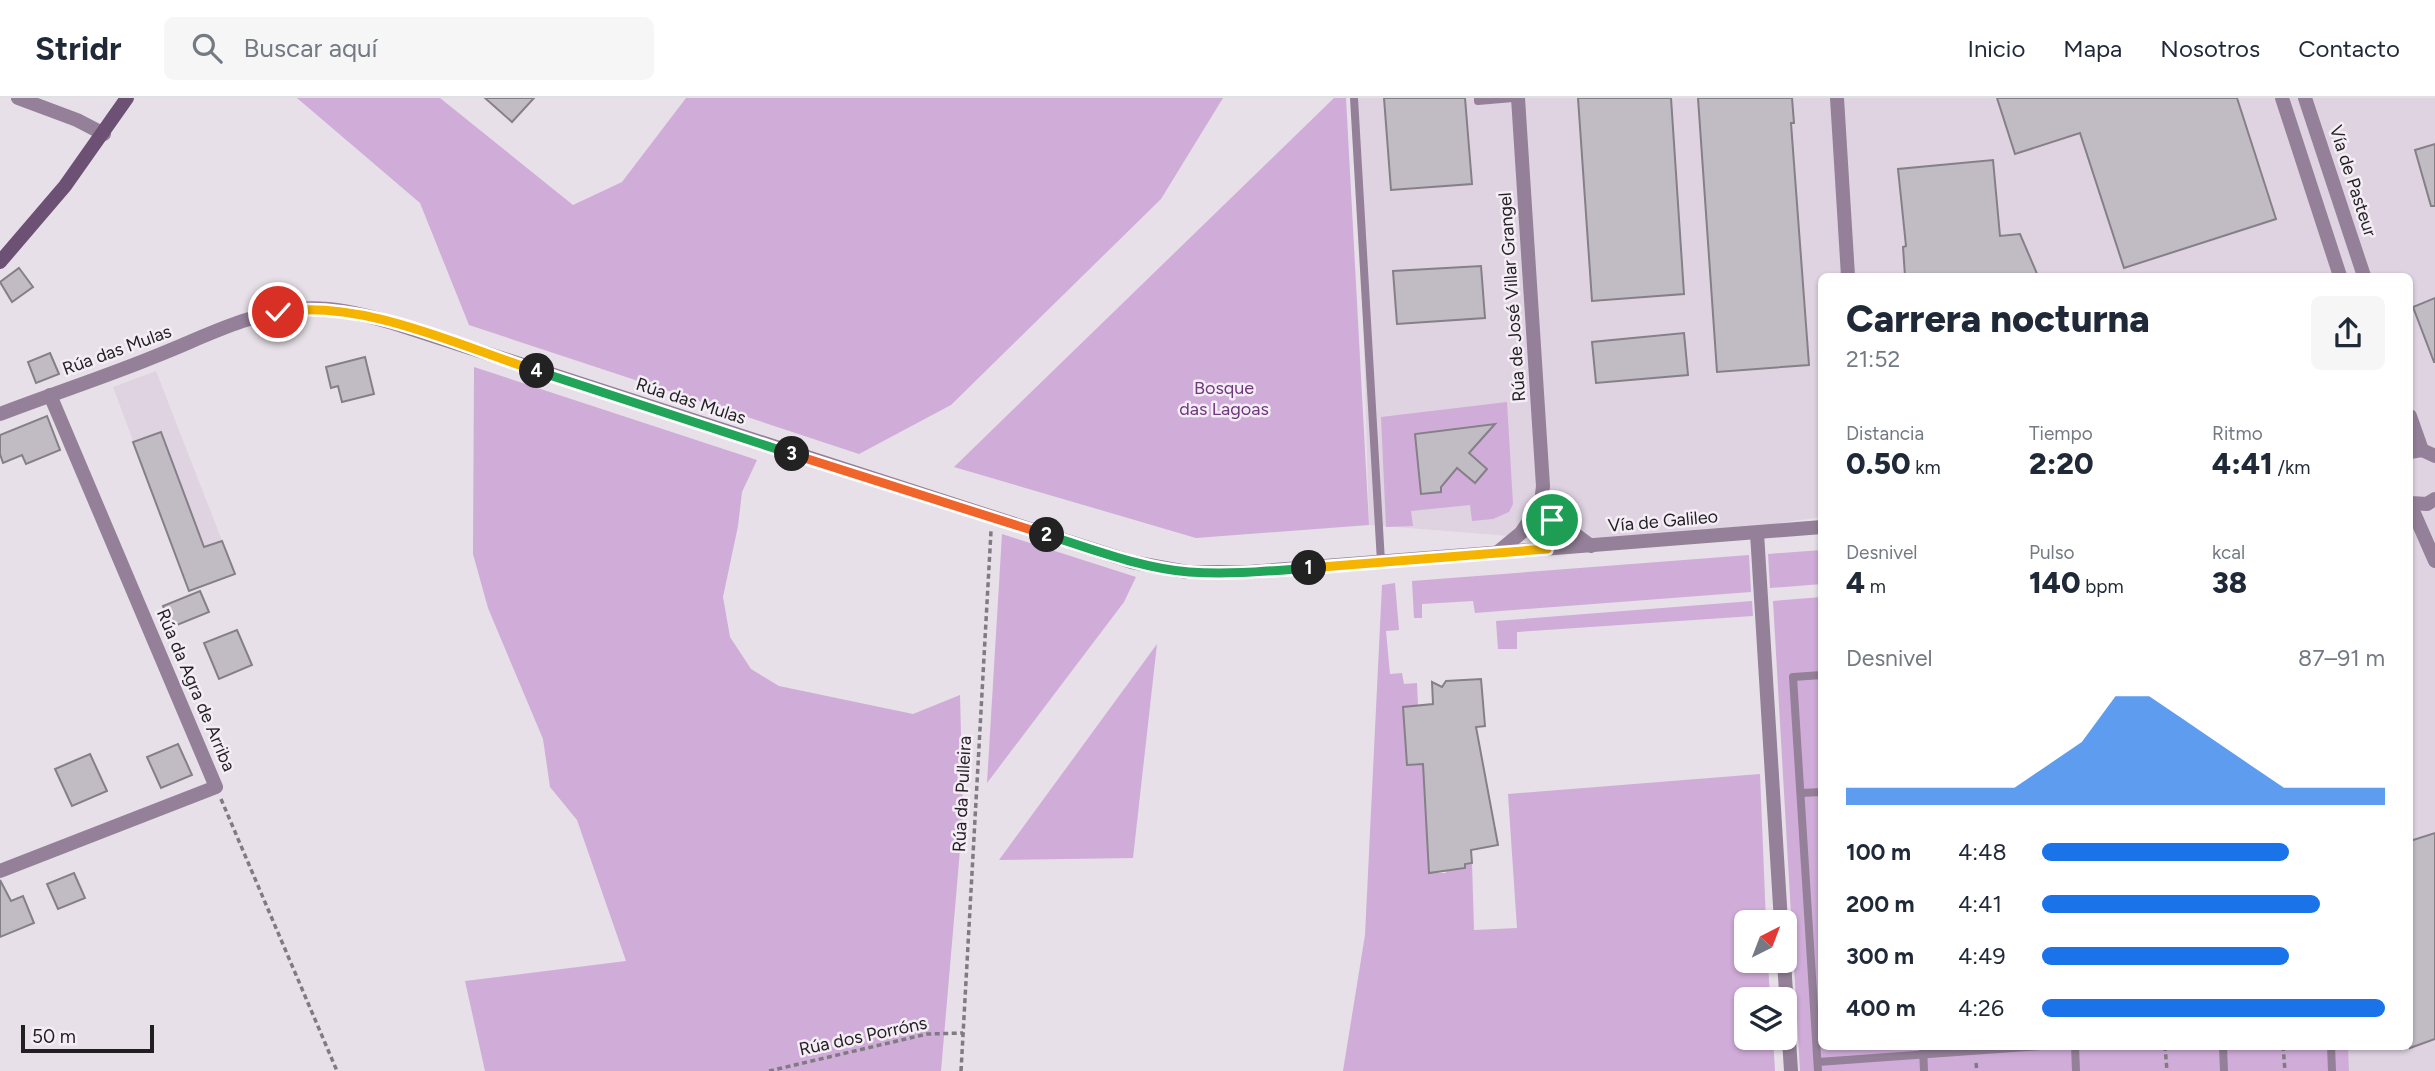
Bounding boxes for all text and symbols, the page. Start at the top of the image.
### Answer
search box [164,17,654,80]
text: Stridr [35,29,122,68]
icon: search [188,29,226,67]
text: Buscar aquí [244,32,377,64]
text: Inicio [1967,34,2025,63]
text: Mapa [2063,34,2122,63]
text: Nosotros [2160,34,2260,63]
text: Contacto [2298,34,2400,63]
street label: Vía de Pasteur [2325,123,2381,239]
street label: Rúa de José Villar Grangel [1494,192,1530,402]
pin [248,282,308,342]
icon: check [259,293,297,331]
text: Carrera nocturna [1846,296,2150,342]
button: share [2311,296,2385,370]
street label: Rúa das Mulas [60,320,174,380]
text: 21:52 [1846,345,1900,373]
pin: 4 [520,354,554,388]
text: 4 [530,359,543,382]
street label: Rúa das Mulas [633,373,749,429]
park label: Bosque das Lagoas [1179,377,1269,420]
text: Distancia [1846,422,1924,445]
text: Tiempo [2029,422,2093,445]
text: Ritmo [2212,422,2263,445]
pin: 3 [774,436,810,472]
text: 3 [786,442,797,465]
text: 0.50 [1846,445,1911,482]
text: 2:20 [2029,445,2094,482]
text: 4:41 [2212,445,2273,482]
text: km [1911,456,1941,479]
text: /km [2273,456,2310,479]
pin [1522,490,1582,550]
icon: arrive [1533,501,1571,539]
street label: Vía de Galileo [1607,505,1719,537]
pin: 2 [1030,518,1064,552]
text: 2 [1041,523,1052,546]
text: Desnivel [1846,541,1918,564]
text: Pulso [2029,541,2075,564]
text: kcal [2212,541,2245,564]
pin: 1 [1292,550,1326,586]
text: 1 [1304,556,1313,579]
text: 4 [1846,564,1865,601]
text: 140 [2029,564,2081,601]
text: 38 [2212,564,2247,601]
text: m [1865,575,1886,598]
text: bpm [2081,575,2124,598]
street label: Rúa da Agra de Arriba [152,605,240,775]
text: Desnivel [1846,644,1933,672]
text: 87–91 m [2298,644,2385,672]
street label: Rúa da Pulleira [948,735,976,853]
text: 100 m [1846,838,1911,866]
text: 4:48 [1958,838,2007,866]
text: 200 m [1846,890,1915,918]
text: 4:41 [1958,890,2002,918]
north arrow [1734,910,1797,973]
map controls [1734,910,1797,1050]
text: 300 m [1846,942,1914,970]
text: 4:49 [1958,942,2005,970]
button: layers [1734,987,1797,1050]
text: 400 m [1846,994,1916,1022]
text: 4:26 [1958,994,2004,1022]
street label: Rúa dos Porróns [797,1012,929,1060]
scale bar [21,1022,154,1054]
text: 50 m [32,1025,76,1048]

